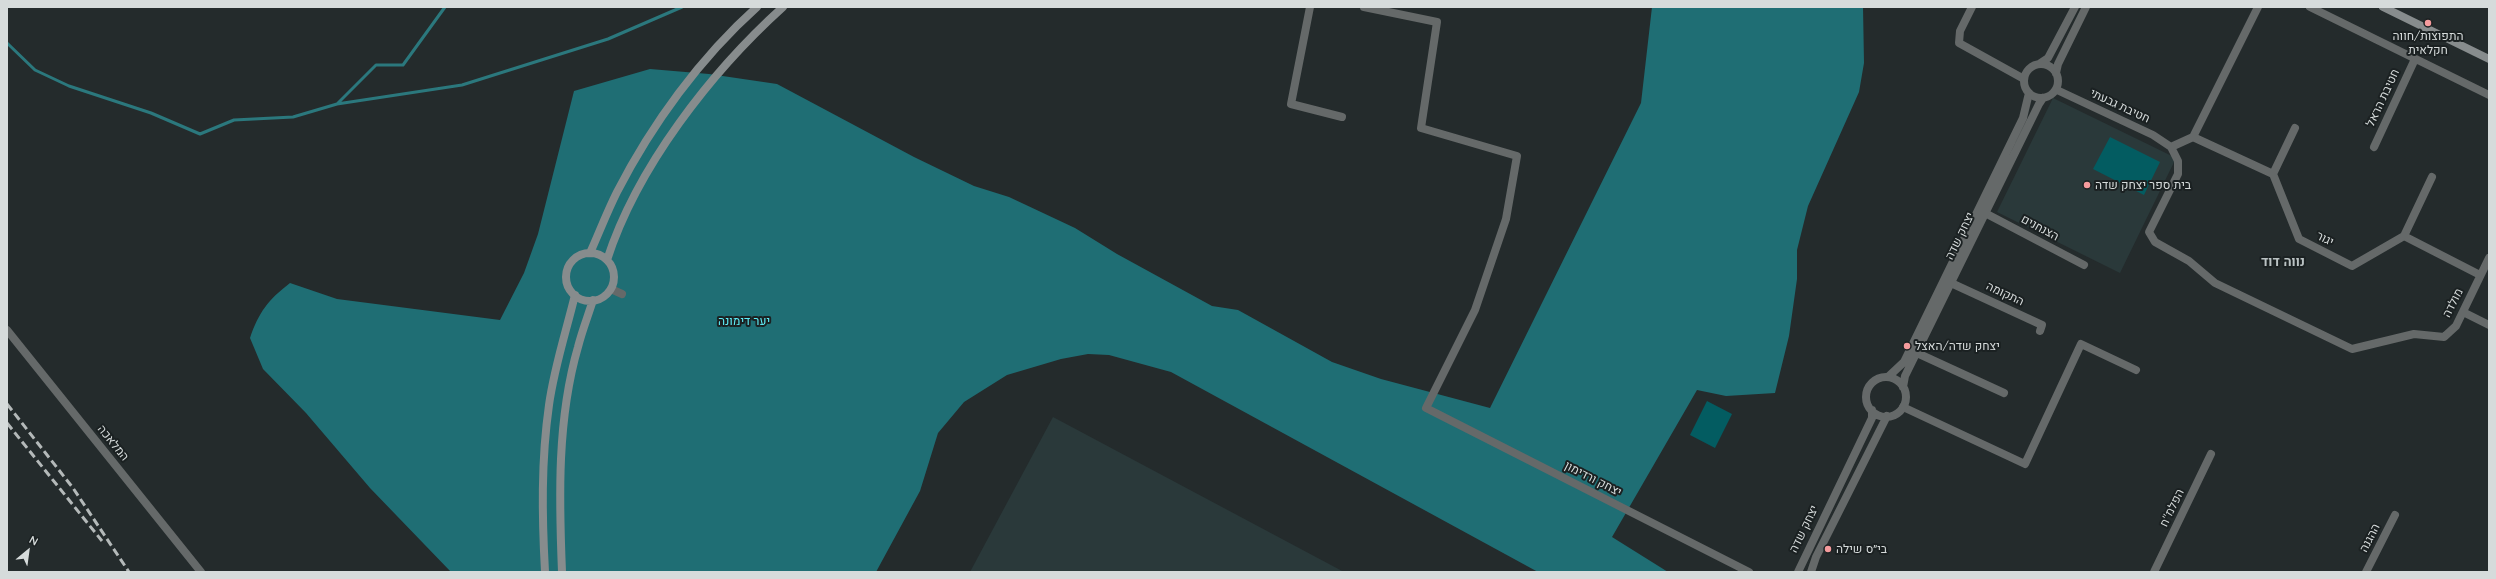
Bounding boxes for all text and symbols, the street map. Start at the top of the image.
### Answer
marker: התפוצות/חווה חקלאית [2423,18,2433,28]
place label: התפוצות/חווה חקלאית [2393,29,2463,57]
street label: חטיבת הראל [2363,67,2403,129]
street label: חטיבת גבעתי [2088,86,2152,126]
place label: בית ספר יצחק שדה [2095,178,2191,192]
marker: בית ספר יצחק שדה [2082,180,2092,190]
street label: יצחק שדה [1942,210,1978,262]
street label: הצנחנים [2019,212,2061,244]
street label: יגור [2314,229,2336,249]
district label: נווה דוד [2261,254,2305,270]
street label: התקומה [1984,279,2026,309]
street label: מולדה [2440,286,2466,320]
park label: יער דימונה [718,314,770,328]
place label: יצחק שדה/האצל [1915,339,2000,353]
marker: יצחק שדה/האצל [1902,341,1912,351]
street label: המלאכה [94,422,132,464]
street label: יצחק ורדימון [1562,458,1624,500]
street label: הפלמ"ח [2157,487,2187,529]
street label: יצחק שדה [1786,503,1822,555]
street label: ההגנה [2357,521,2383,555]
north arrow [8,531,48,571]
text: N [27,532,41,549]
place label: בי״ס שילה [1836,542,1887,556]
marker: בי״ס שילה [1823,544,1833,554]

